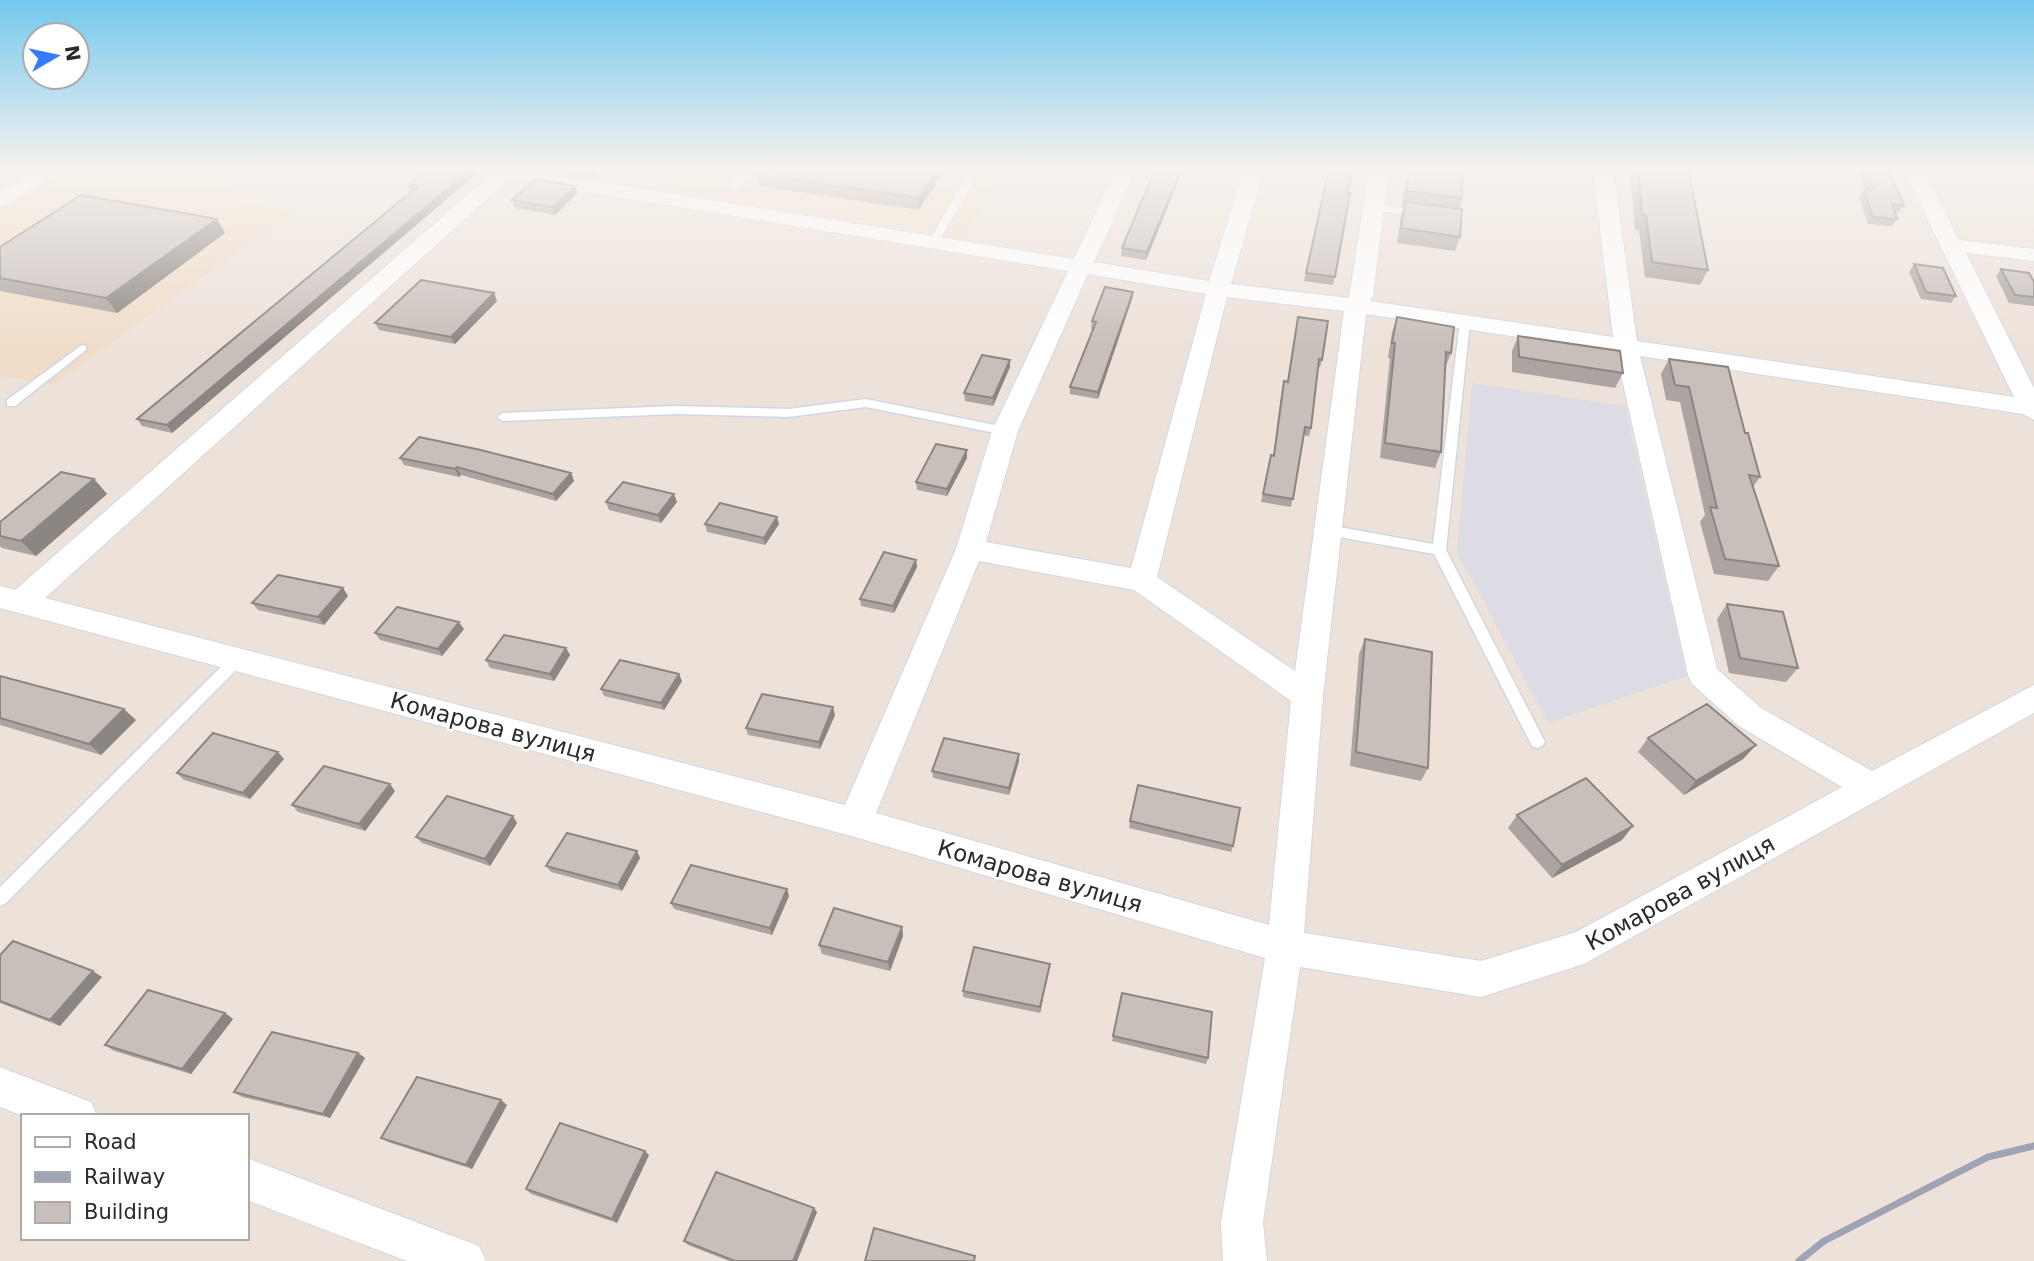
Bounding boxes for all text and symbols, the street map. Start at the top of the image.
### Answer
north arrow [21,21,91,91]
text: N [61,44,85,63]
street label: Комарова вулиця [387,687,599,767]
street label: Комарова вулиця [1581,830,1779,956]
street label: Комарова вулиця [935,834,1145,918]
legend [21,1114,248,1240]
text: Road [84,1130,137,1154]
text: Railway [84,1165,165,1189]
text: Building [84,1200,169,1224]

